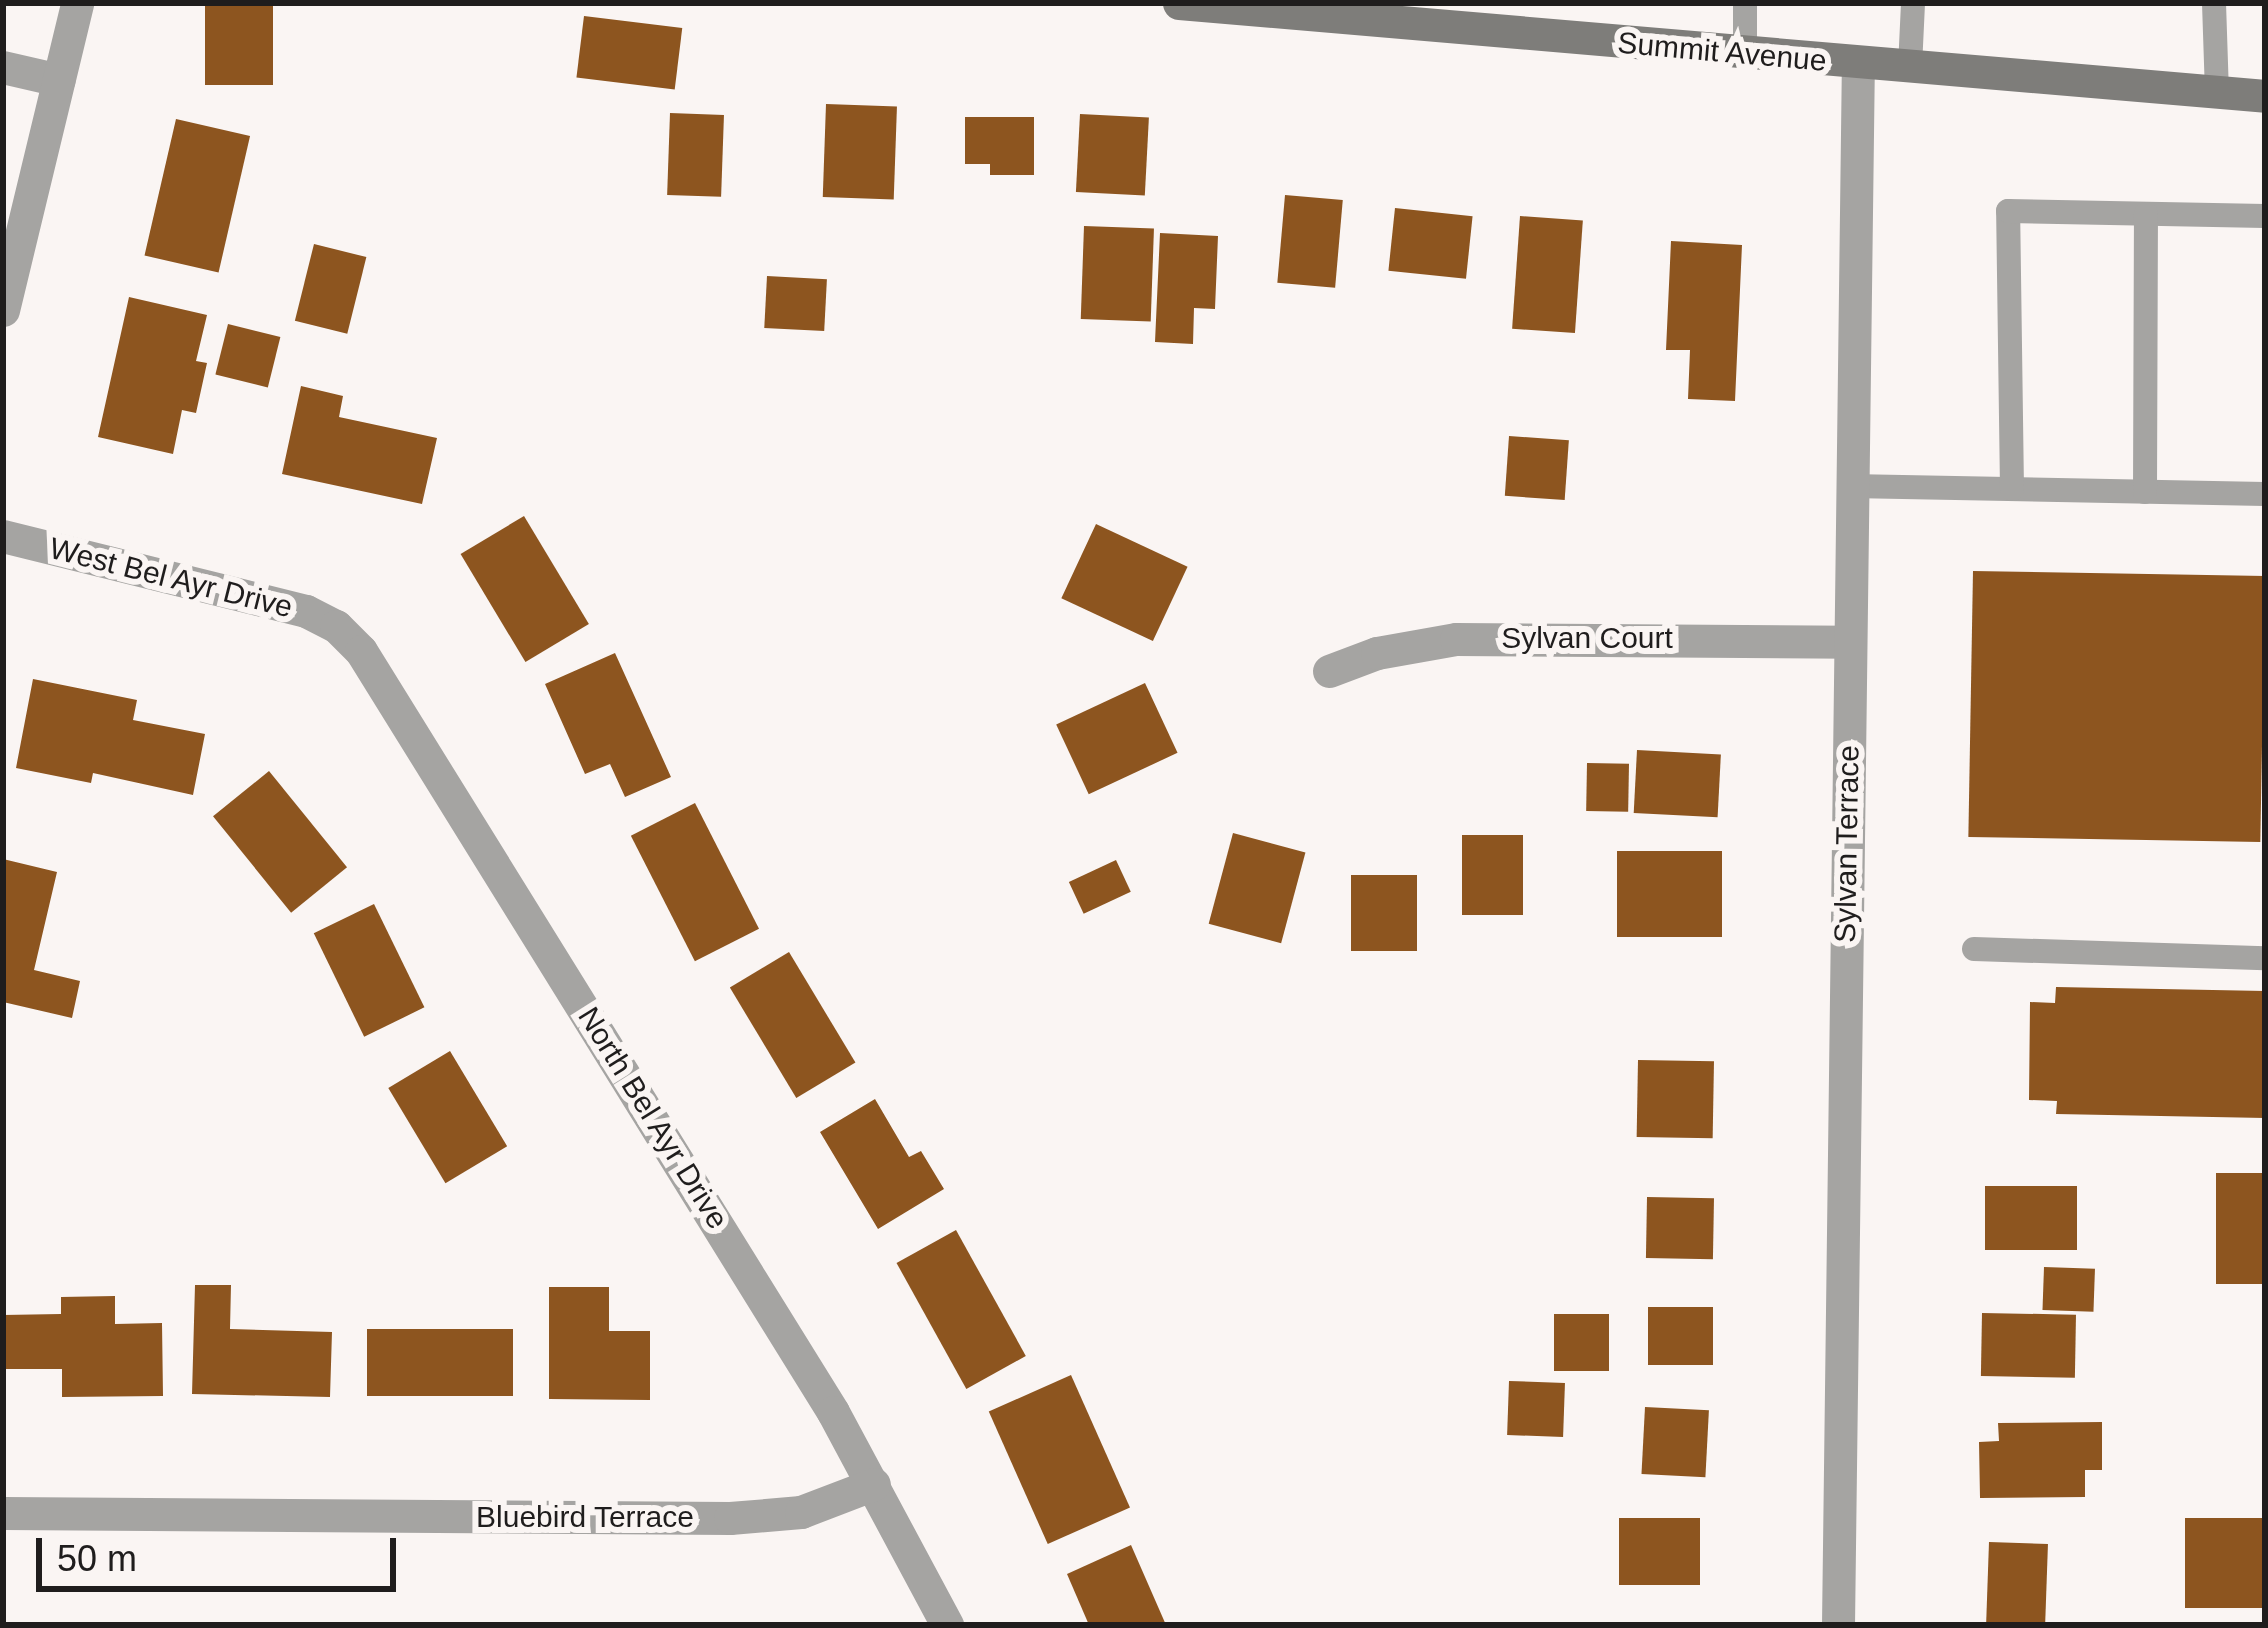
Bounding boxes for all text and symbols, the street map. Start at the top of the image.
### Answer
street label: Summit Avenue [1615,25,1829,79]
street label: West Bel Ayr Drive [45,530,297,626]
street label: Sylvan Court [1501,620,1673,656]
street label: Sylvan Terrace [1827,744,1867,944]
street label: North Bel Ayr Drive [570,1000,736,1236]
street label: Bluebird Terrace [476,1499,694,1535]
scale bar [42,1514,402,1588]
text: 50 m [57,1538,137,1579]

